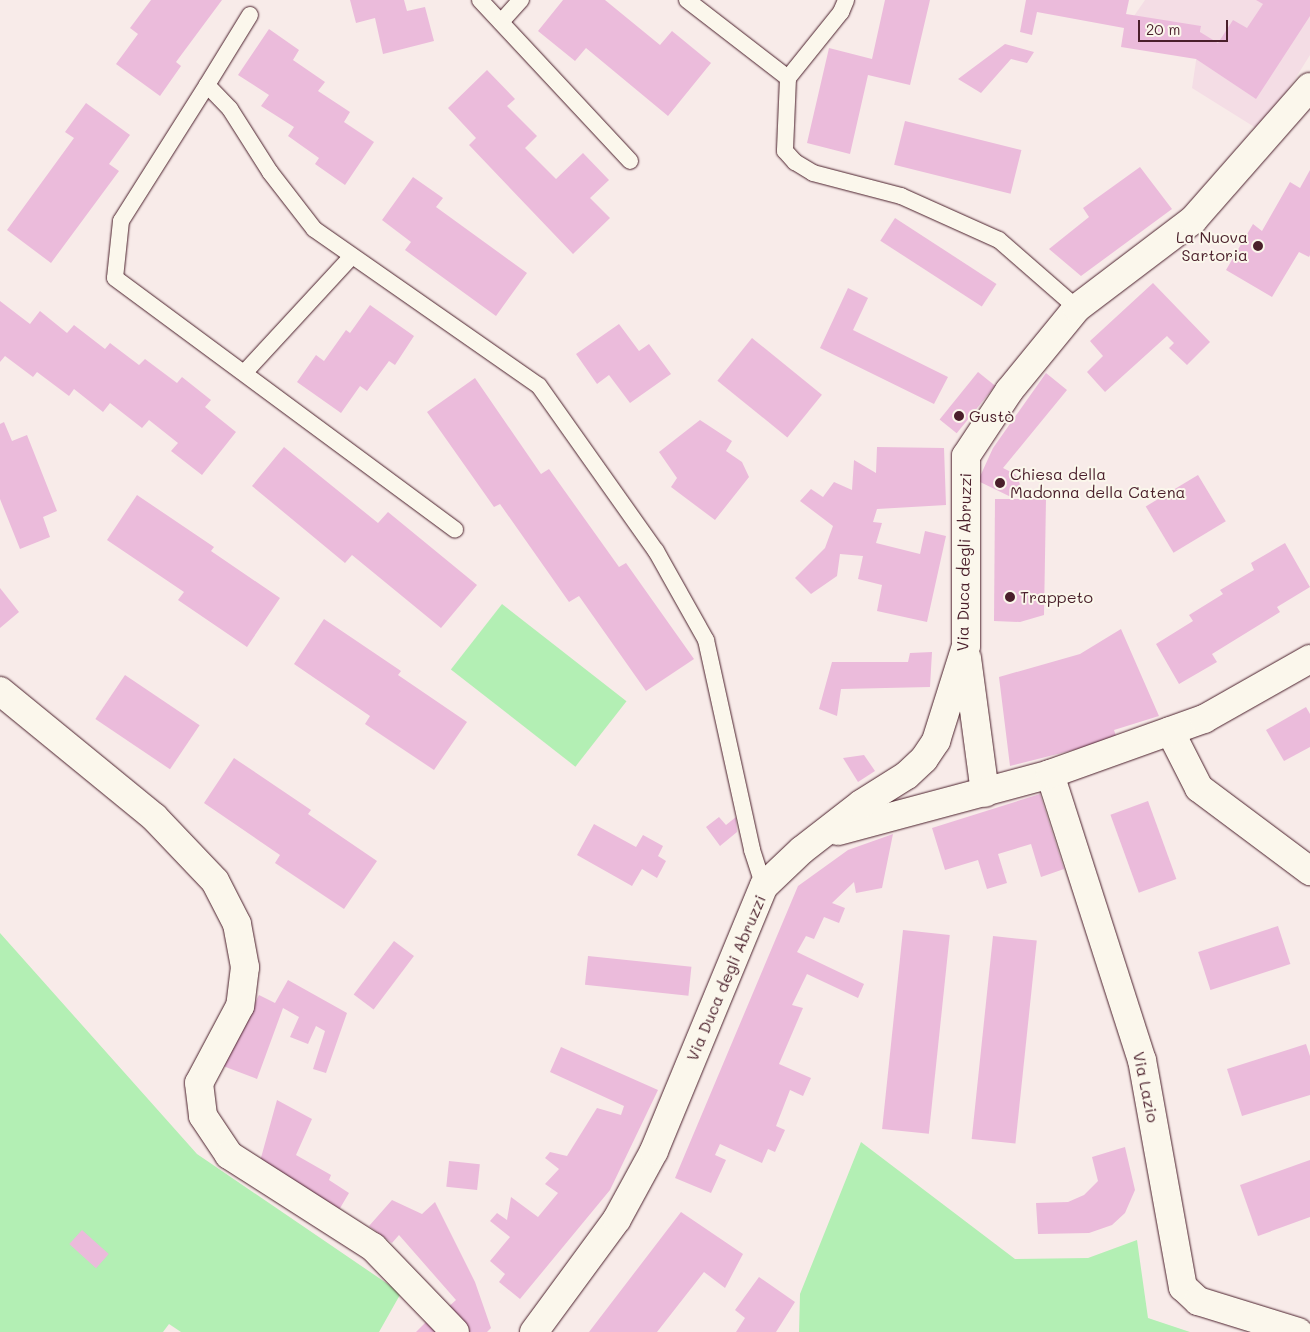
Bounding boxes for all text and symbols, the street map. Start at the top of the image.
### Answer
scale bar [1140,10,1230,42]
text: 20 m [1146,19,1180,39]
place label: La Nuova Sartoria [1176,227,1248,265]
marker: La Nuova Sartoria [1252,240,1264,252]
place label: Gustò [969,406,1014,426]
marker: Gustò [953,410,965,422]
place label: Chiesa della Madonna della Catena [1010,464,1186,502]
street label: Via Duca degli Abruzzi [953,473,975,651]
marker: Chiesa della Madonna della Catena [994,477,1006,489]
place label: Trappeto [1020,587,1093,607]
marker: Trappeto [1004,591,1016,603]
street label: Via Duca degli Abruzzi [682,892,770,1064]
street label: Via Lazio [1129,1050,1163,1124]

